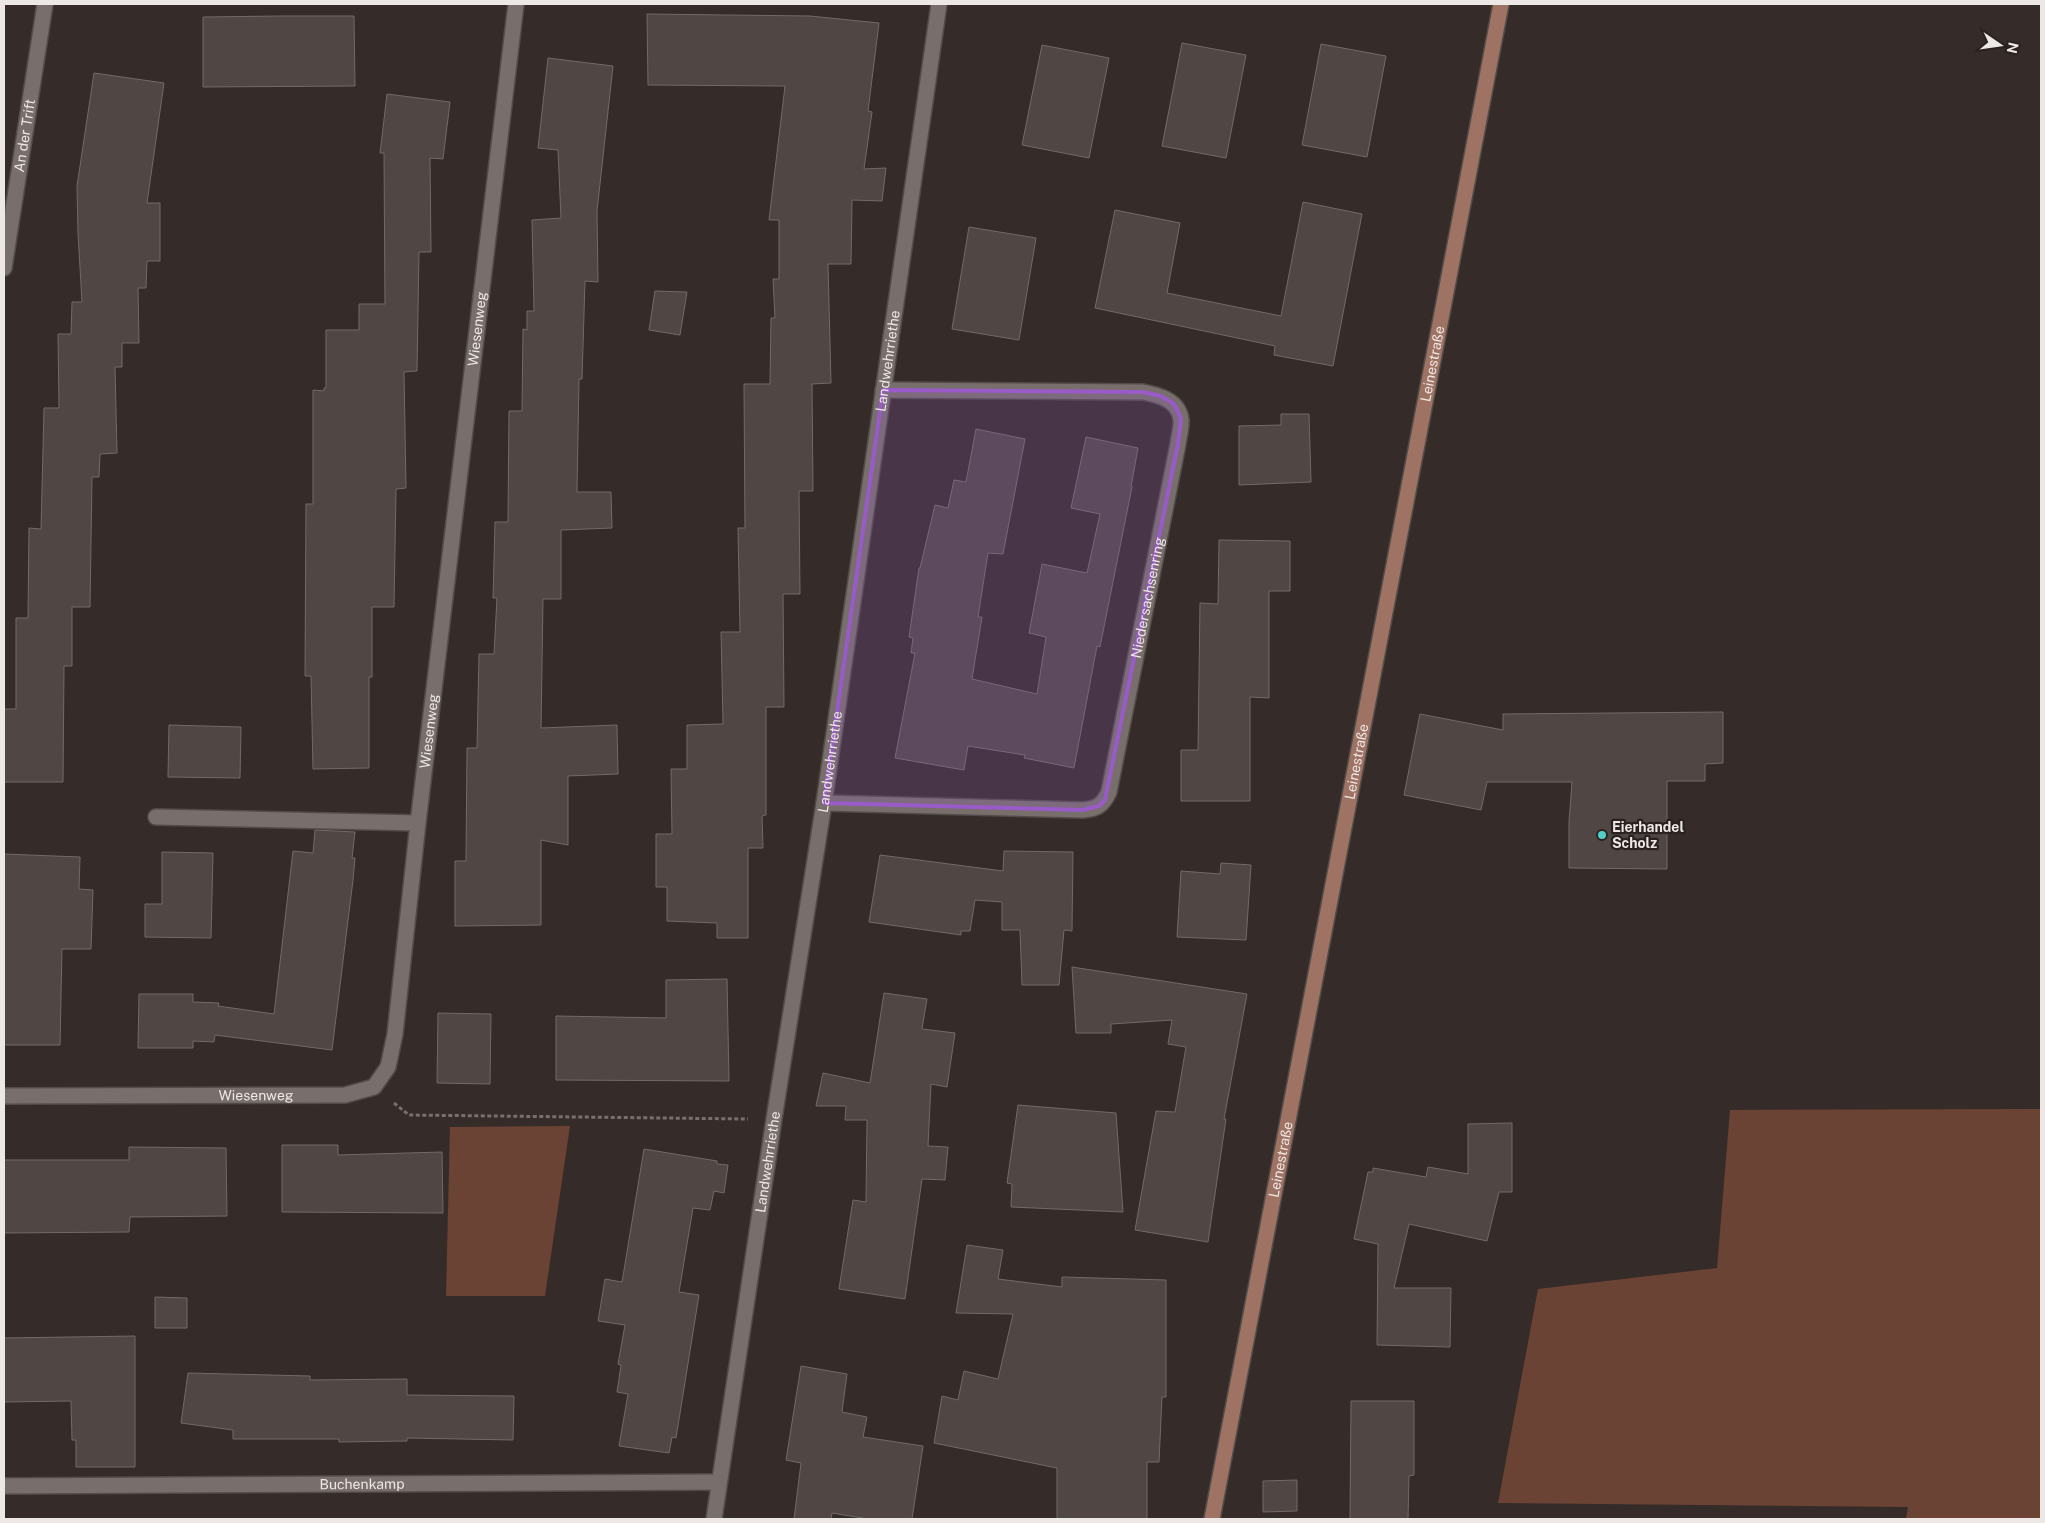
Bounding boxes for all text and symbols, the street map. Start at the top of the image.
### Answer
north arrow [1975,20,2025,70]
text: N [2004,41,2022,55]
street label: An der Trift [11,98,38,173]
street label: Wiesenweg [465,291,490,367]
street label: Landwehrriethe [872,309,903,413]
street label: Leinestraße [1417,325,1447,403]
street label: Niedersachsenring [1128,535,1167,660]
street label: Wiesenweg [417,693,441,769]
street label: Landwehrriethe [815,710,845,814]
street label: Leinestraße [1341,722,1372,801]
place label: Eierhandel Scholz [1612,819,1684,851]
marker: Eierhandel Scholz [1596,829,1608,841]
street label: Wiesenweg [218,1087,294,1103]
street label: Landwehrriethe [752,1110,783,1214]
street label: Leinestraße [1266,1120,1296,1199]
street label: Buchenkamp [319,1476,405,1492]

